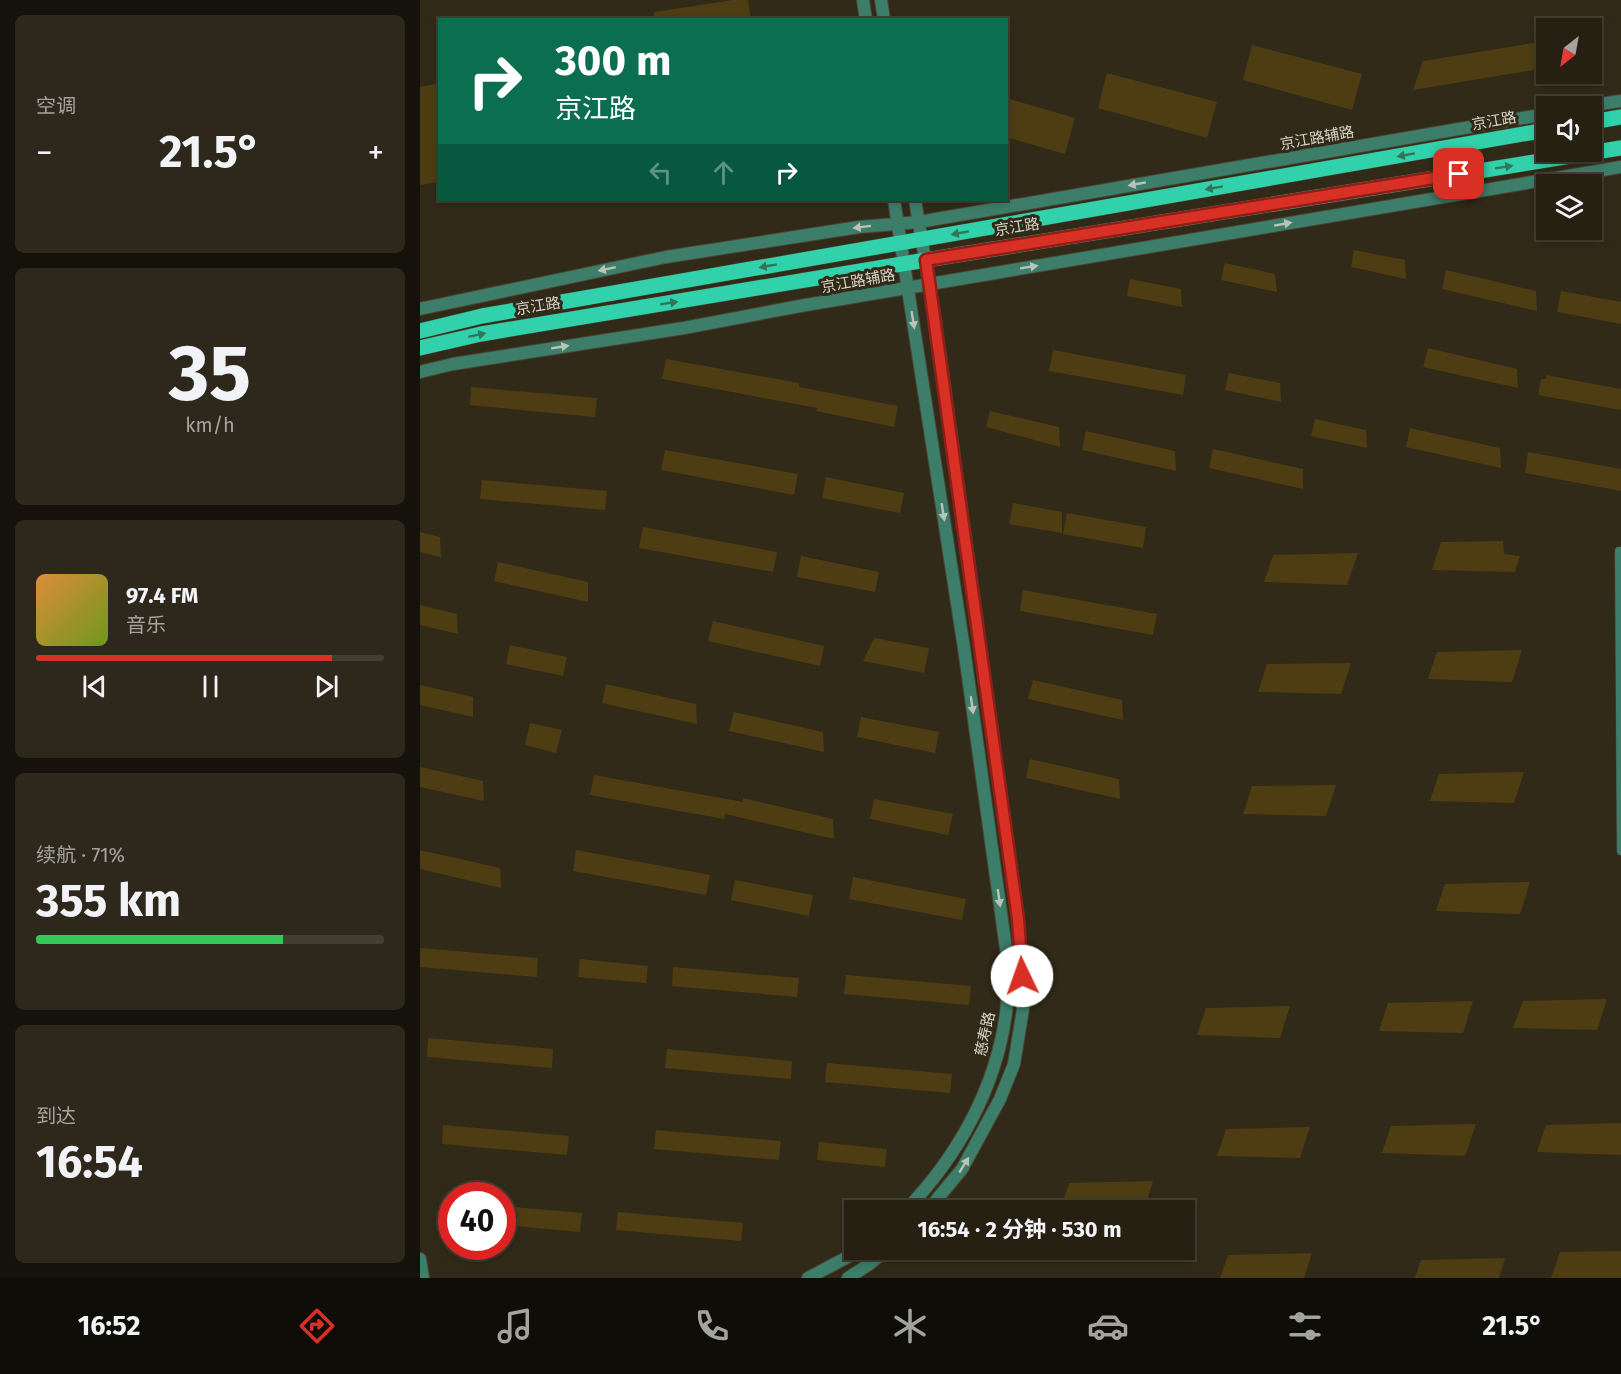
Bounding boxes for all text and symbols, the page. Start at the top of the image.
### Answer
north arrow [1536,18,1602,84]
map controls [1536,18,1602,240]
text: 300 m [555,36,671,86]
icon: right [456,42,534,120]
text: 京江路 [555,93,636,125]
text: 空调 [36,94,76,118]
button: sound [1536,96,1602,162]
street label: 京江路 [1470,108,1518,134]
street label: 京江路辅路 [1278,123,1356,153]
text: 21.5° [159,125,261,179]
text: − [36,133,53,173]
text: + [368,133,384,173]
pin [1433,148,1484,199]
one-way arrow [1396,151,1415,160]
icon: left [644,156,677,189]
icon: ahead [707,156,740,189]
icon: right [770,156,803,189]
icon: arrive [1442,157,1475,190]
one-way arrow [1495,162,1514,171]
button: layers [1536,174,1602,240]
one-way arrow [1127,180,1146,189]
one-way arrow [1204,184,1223,193]
street label: 京江路 [993,215,1041,239]
one-way arrow [1274,220,1293,229]
one-way arrow [852,223,871,232]
one-way arrow [950,228,969,237]
one-way arrow [758,262,777,271]
one-way arrow [1020,263,1039,272]
one-way arrow [597,265,616,274]
street label: 京江路辅路 [819,266,897,296]
street label: 京江路 [514,294,562,318]
one-way arrow [660,298,679,307]
one-way arrow [908,310,917,329]
text: 35 [169,327,251,421]
one-way arrow [468,330,487,339]
one-way arrow [551,342,570,351]
text: km/h [185,413,235,437]
one-way arrow [938,503,947,522]
text: 97.4 FM [126,582,198,609]
text: 音乐 [126,613,166,637]
icon: previous [78,670,111,703]
icon: pause [194,670,227,703]
icon: next [310,670,343,703]
one-way arrow [967,696,976,715]
text: 续航 · 71% [36,843,125,867]
text: 355 km [36,874,181,928]
one-way arrow [994,889,1003,908]
position arrow [990,944,1054,1008]
street label: 慈寿路 [972,1010,998,1058]
text: 到达 [36,1104,76,1128]
text: 16:54 [36,1135,143,1189]
one-way arrow [959,1157,970,1173]
speed limit sign: 40 [438,1182,516,1260]
text: 16:54 · 2 分钟 · 530 m [917,1216,1122,1243]
icon: directions [296,1305,338,1347]
icon: music [494,1305,536,1347]
icon: phone [691,1305,733,1347]
icon: climate [889,1305,931,1347]
icon: car [1087,1305,1129,1347]
icon: filters [1284,1305,1326,1347]
text: 16:52 [78,1310,140,1342]
text: 21.5° [1482,1310,1543,1342]

